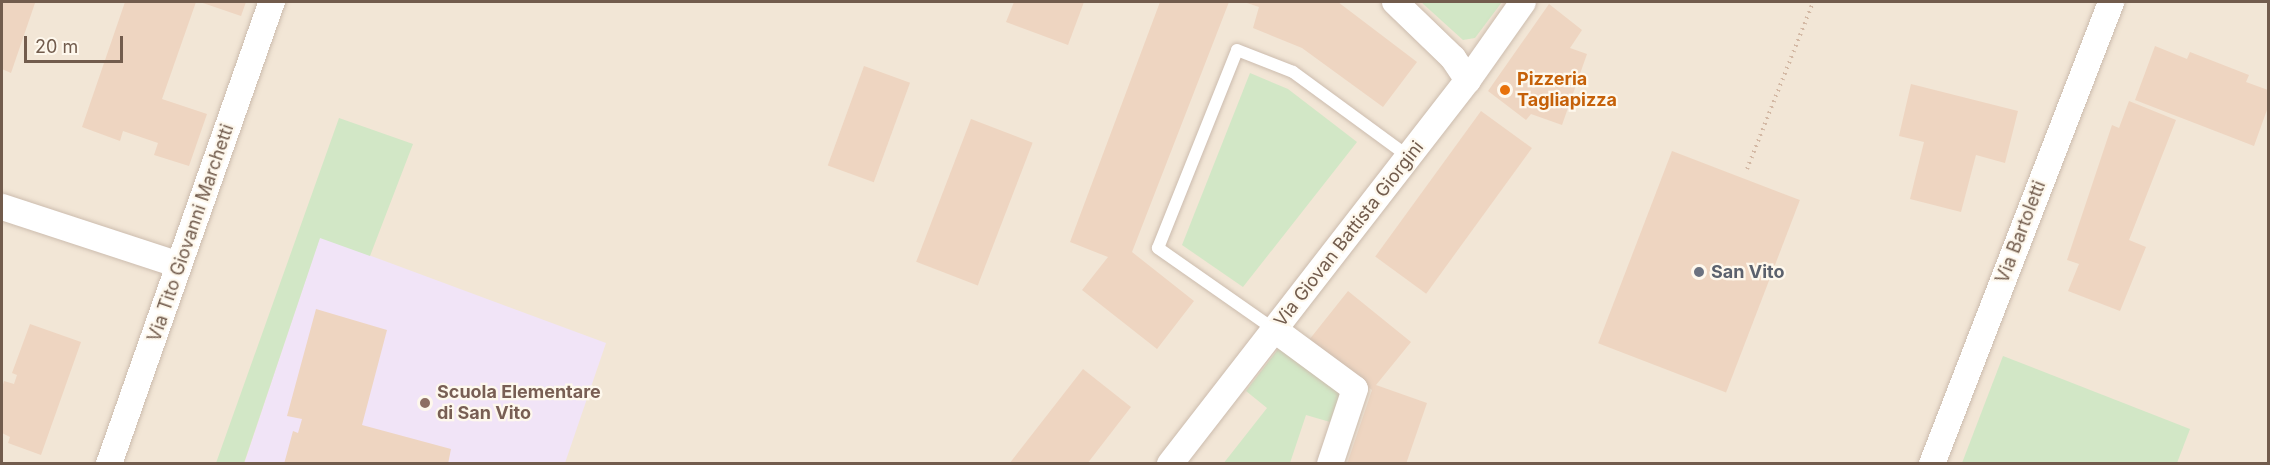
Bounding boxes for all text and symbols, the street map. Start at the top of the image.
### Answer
scale bar [27,24,126,62]
text: 20 m [35,36,78,57]
place label: Pizzeria Tagliapizza [1517,69,1617,112]
marker: Pizzeria Tagliapizza [1498,83,1512,97]
street label: Via Tito Giovanni Marchetti [144,121,238,345]
street label: Via Giovan Battista Giorgini [1270,137,1428,331]
street label: Via Bartoletti [1992,178,2050,286]
place label: San Vito [1711,261,1784,283]
marker: San Vito [1692,265,1706,279]
place label: Scuola Elementare di San Vito [437,382,601,424]
marker: Scuola Elementare di San Vito [418,396,432,410]

